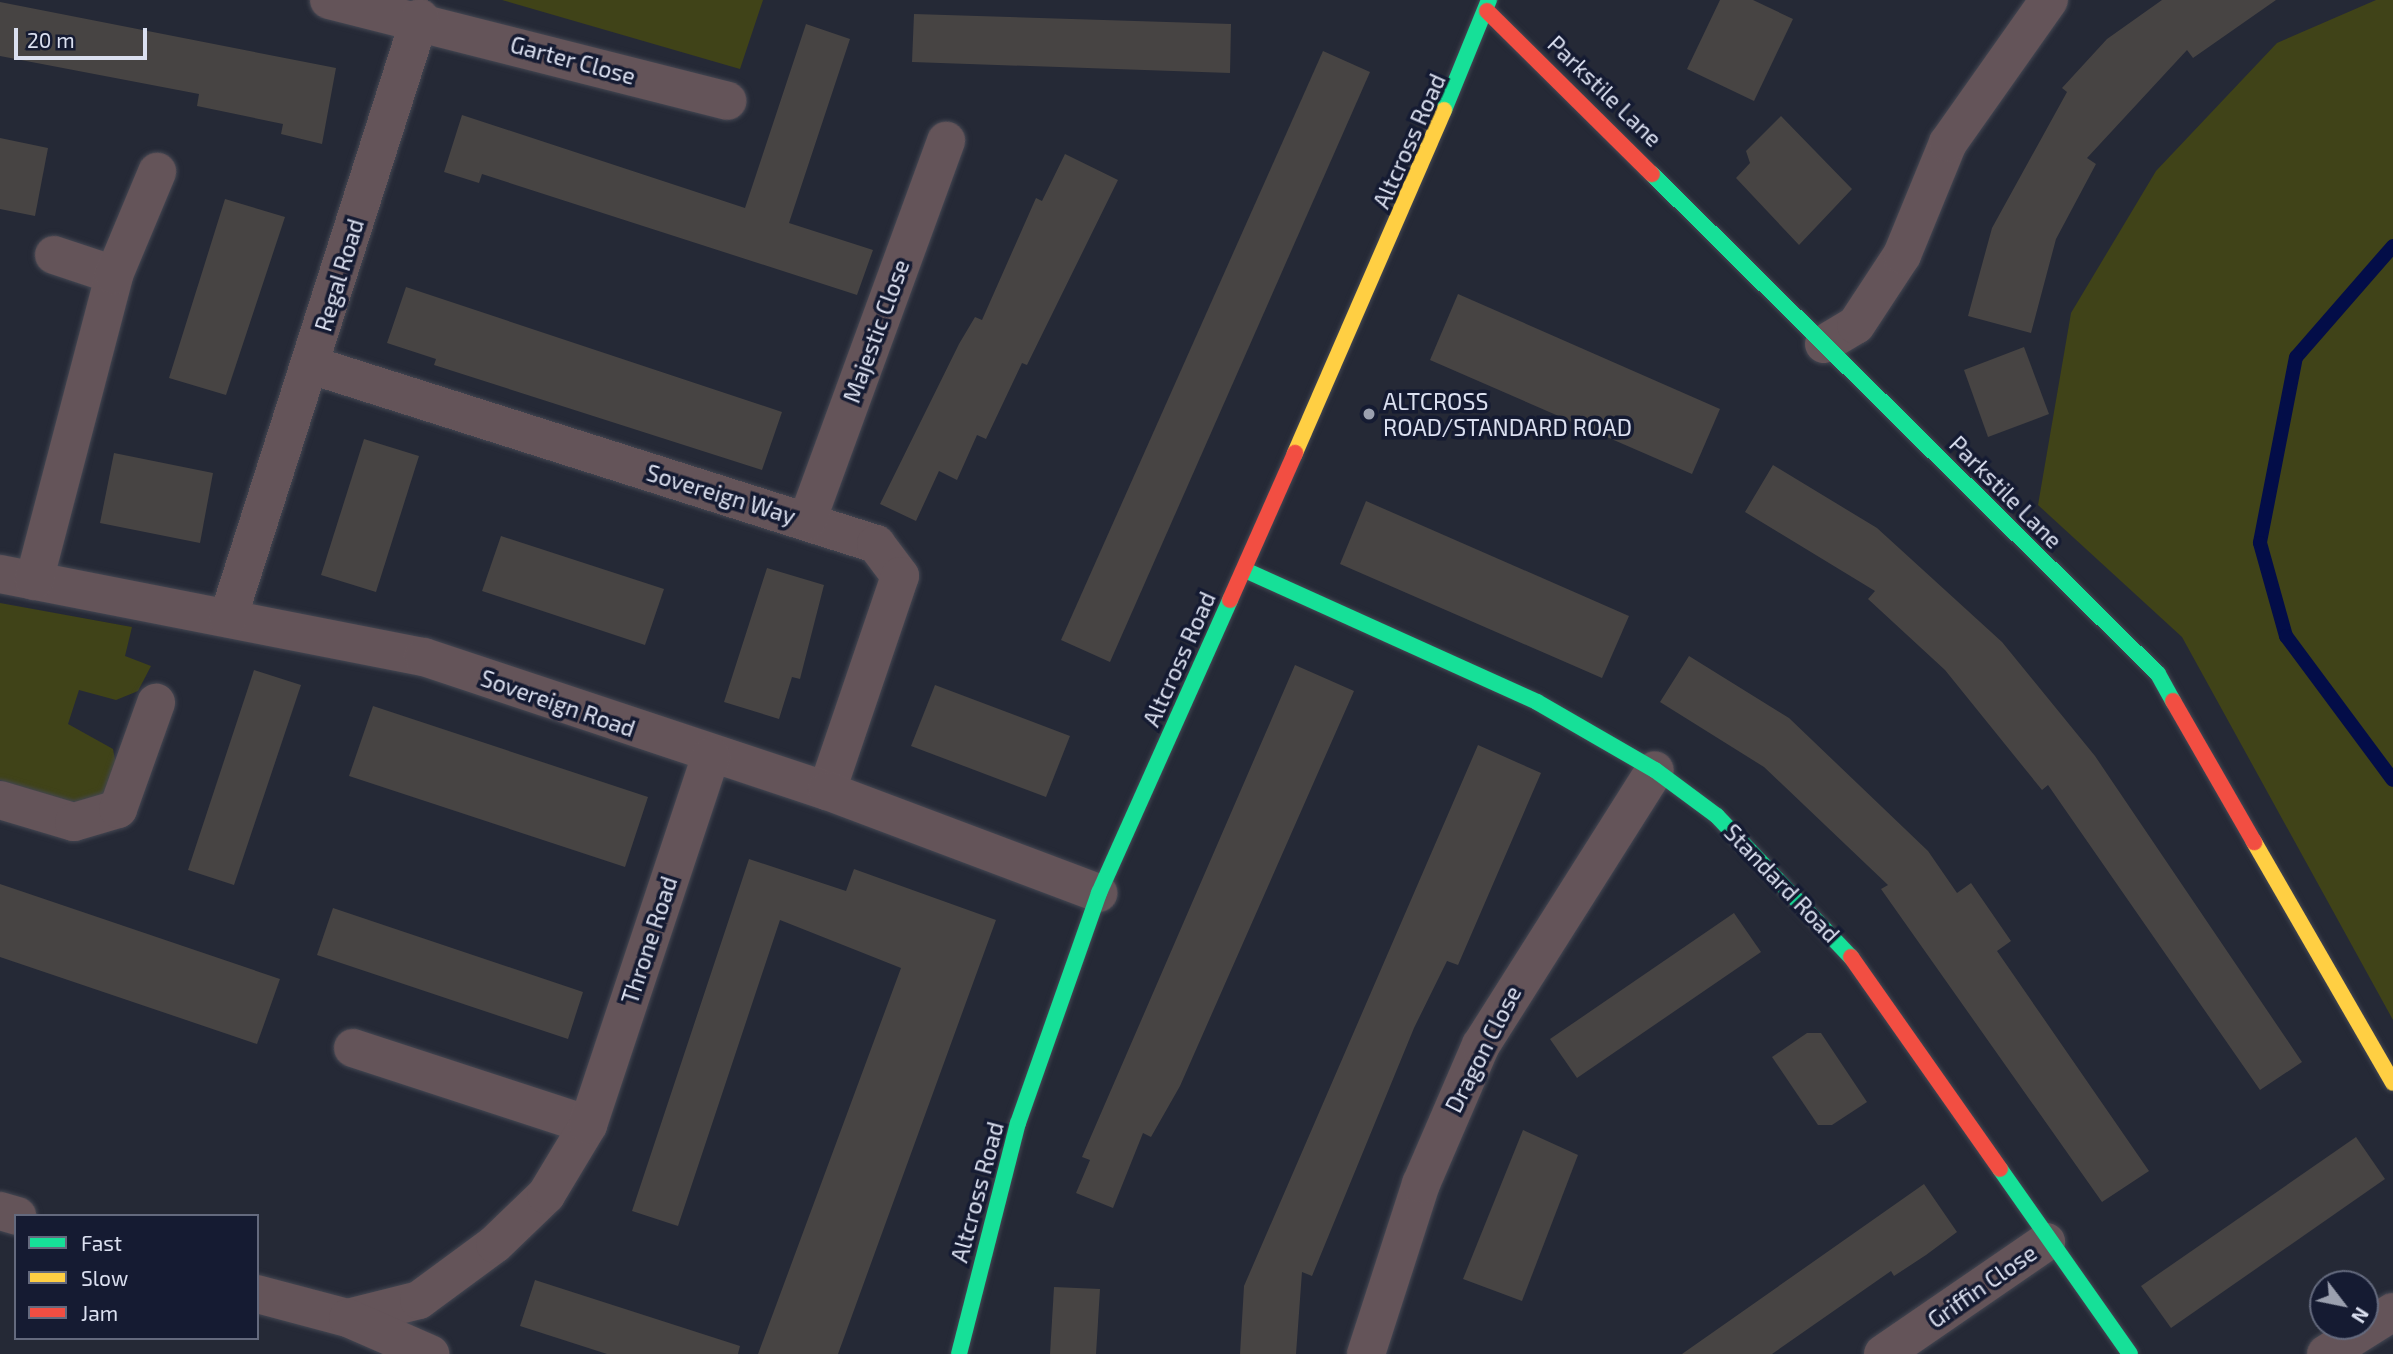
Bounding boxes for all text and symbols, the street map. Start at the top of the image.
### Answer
scale bar [18,14,150,58]
text: 20 m [27,27,75,52]
street label: Garter Close [507,30,639,90]
street label: Parkstile Lane [1542,30,1668,152]
street label: Altcross Road [1367,69,1451,213]
street label: Regal Road [309,215,369,335]
street label: Majestic Close [837,256,915,406]
place label: ALTCROSS ROAD/STANDARD ROAD [1383,387,1632,441]
marker: ALTCROSS ROAD/STANDARD ROAD [1361,406,1377,422]
street label: Parkstile Lane [1944,430,2068,554]
street label: Sovereign Way [643,458,799,530]
street label: Altcross Road [1137,587,1221,731]
street label: Sovereign Road [477,664,639,742]
street label: Standard Road [1719,818,1845,948]
street label: Throne Road [615,873,683,1007]
street label: Dragon Close [1439,981,1527,1117]
street label: Altcross Road [945,1119,1009,1265]
legend [14,1214,259,1340]
text: Fast [81,1230,122,1255]
street label: Griffin Close [1922,1238,2042,1334]
text: Slow [81,1265,128,1290]
north arrow [2309,1270,2379,1340]
text: Jam [81,1300,118,1325]
text: N [2347,1303,2374,1327]

